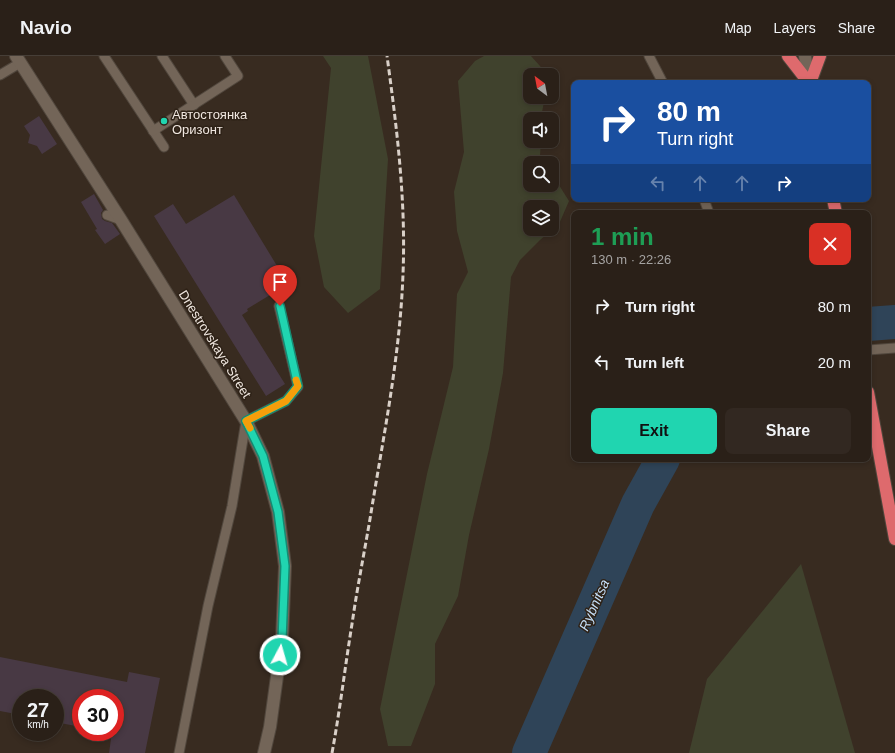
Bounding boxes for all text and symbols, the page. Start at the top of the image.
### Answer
text: Navio [20,17,72,38]
text: Map [724,20,752,36]
text: Layers [774,20,816,36]
text: Share [838,20,875,36]
north arrow [523,68,559,104]
map controls [523,68,559,236]
icon: right [591,96,643,148]
text: 80 m [657,96,721,127]
place label: Автостоянка Оризонт [172,107,248,137]
button: sound [523,112,559,148]
marker: Автостоянка Оризонт [159,116,169,126]
text: Turn right [657,129,733,149]
button: search [523,156,559,192]
icon: left [647,172,669,194]
icon: ahead [689,172,711,194]
icon: ahead [731,172,753,194]
icon: right [773,172,795,194]
button: layers [523,200,559,236]
text: 1 min [591,223,654,250]
button: close [809,223,851,265]
text: 130 m · 22:26 [591,252,671,267]
pin [263,265,297,306]
icon: arrive [269,271,291,293]
street label: Dnestrovskaya Street [176,287,254,401]
icon: right [591,295,613,317]
text: Turn right [625,298,695,315]
text: 80 m [818,298,851,315]
icon: left [591,351,613,373]
text: Turn left [625,354,684,371]
text: 20 m [818,354,851,371]
button: Exit [591,408,717,454]
button: Share [725,408,851,454]
water label: Rybnitsa [576,577,612,633]
position arrow [259,634,301,676]
speed limit sign: 30 [72,689,124,741]
text: 27 [27,699,49,721]
text: km/h [27,719,49,730]

